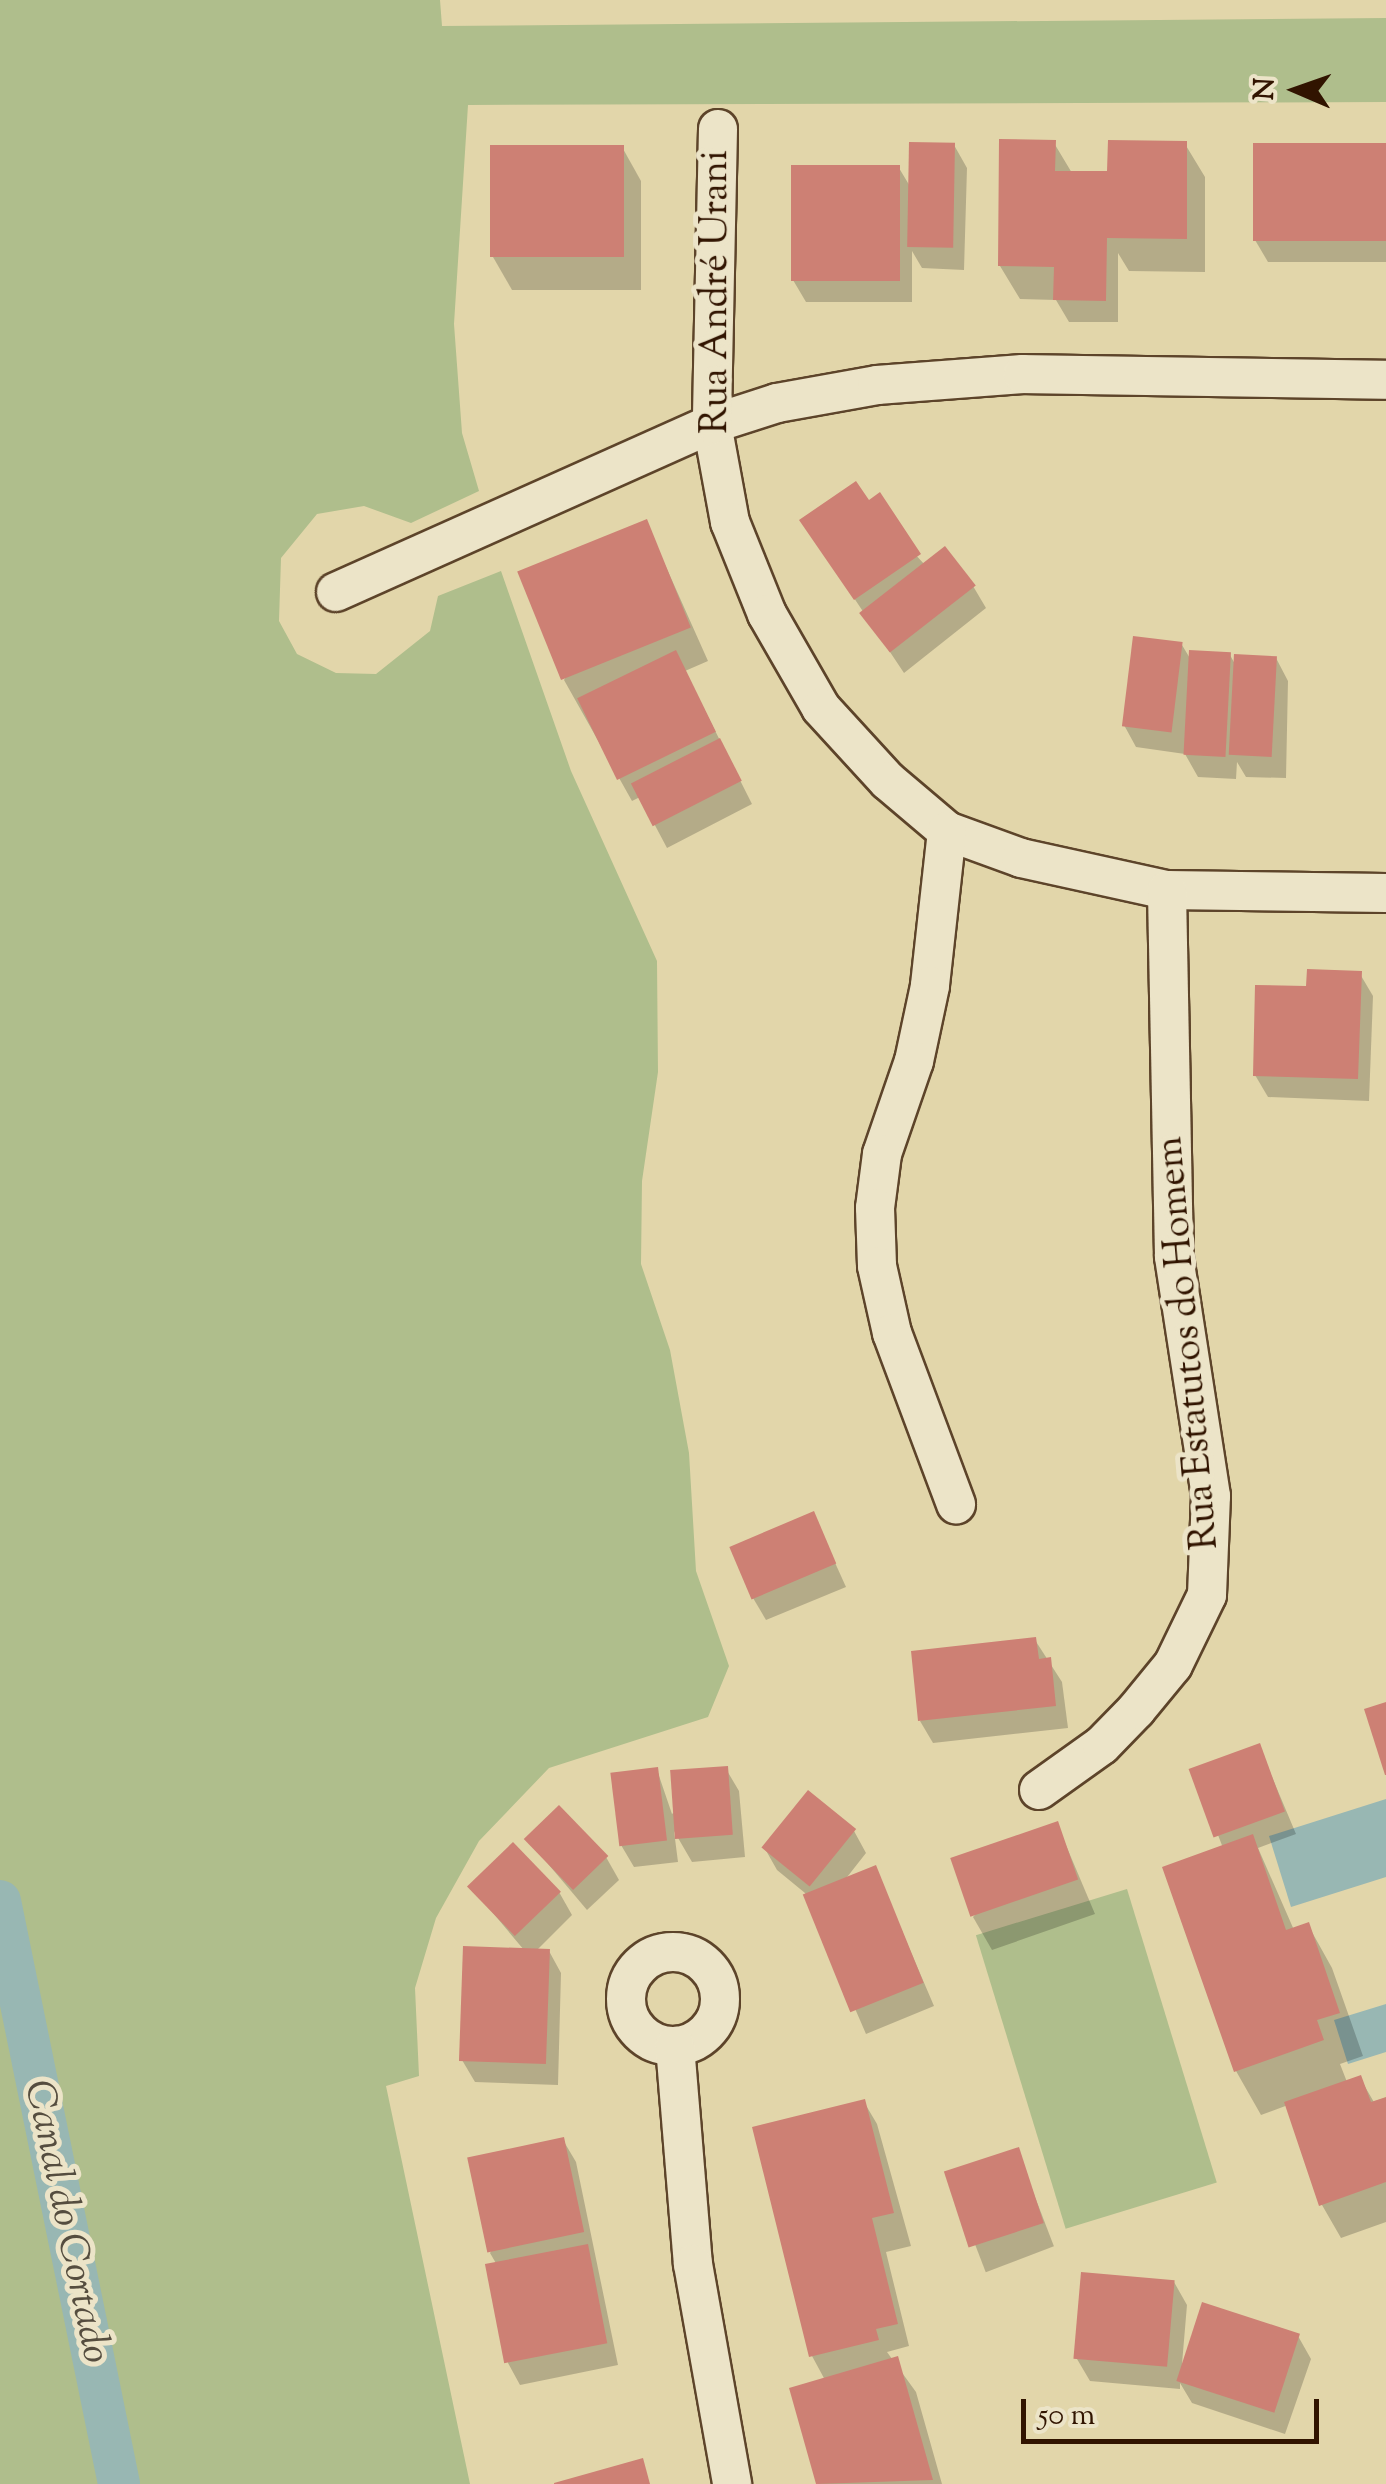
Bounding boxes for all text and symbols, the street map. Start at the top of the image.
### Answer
north arrow [1246,40,1346,140]
text: N [1246,77,1286,101]
street label: Rua André Urani [695,150,741,434]
street label: Rua Estatutos do Homem [1149,1135,1231,1551]
water label: Canal do Cortado [12,2076,118,2368]
scale bar [1026,2379,1324,2441]
text: 50 m [1038,2395,1095,2438]

